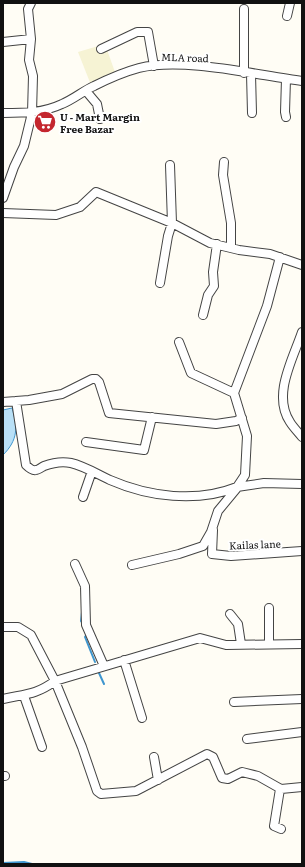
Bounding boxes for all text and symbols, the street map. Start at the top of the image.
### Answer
street label: MLA road [161,49,209,65]
supermarket icon: U - Mart Margin Free Bazar [32,109,58,135]
place label: U - Mart Margin Free Bazar [60,109,140,136]
street label: Kailas lane [229,536,281,552]

